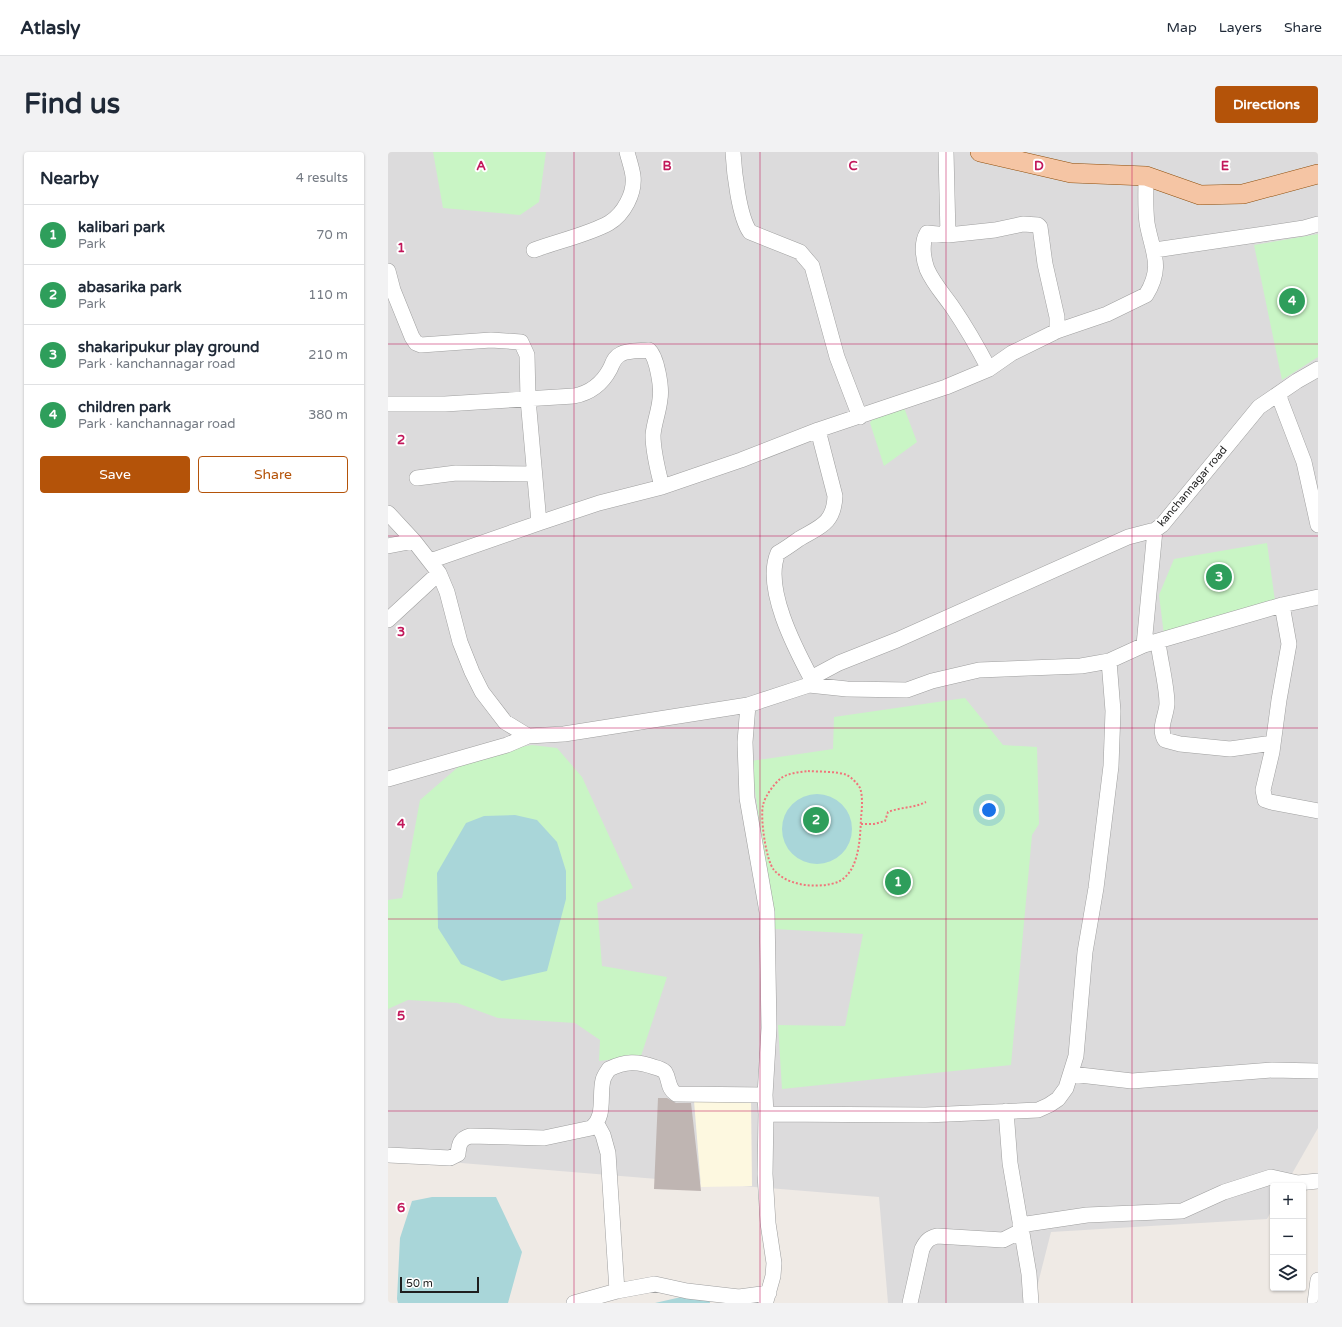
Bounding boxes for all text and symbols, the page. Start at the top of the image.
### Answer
text: Atlasly [20,17,80,39]
text: Map [1167,19,1197,36]
text: Layers [1219,19,1262,36]
text: Share [1284,19,1322,36]
button: Directions [1215,86,1318,123]
text: Find us [24,87,120,121]
text: A [476,158,486,174]
text: B [662,158,672,174]
text: C [848,158,858,174]
text: D [1034,158,1044,174]
text: E [1221,158,1229,174]
text: Nearby [40,168,99,189]
text: 4 results [296,170,348,186]
text: kalibari park [78,218,165,236]
text: 1 [49,227,57,243]
text: 70 m [316,227,348,243]
text: Park [78,236,106,252]
text: 1 [397,240,405,256]
text: abasarika park [78,278,182,296]
pin: 4 [1279,286,1305,316]
text: 2 [49,287,57,303]
text: 110 m [308,287,348,303]
text: Park [78,296,106,312]
text: shakaripukur play ground [78,338,260,356]
text: 3 [49,347,57,363]
text: 210 m [308,347,348,363]
text: Park · kanchannagar road [78,356,235,372]
text: children park [78,398,171,416]
text: 4 [49,407,57,423]
text: 380 m [308,407,348,423]
text: Park · kanchannagar road [78,416,235,432]
text: 2 [397,432,405,448]
street label: kanchannagar road [1155,443,1230,529]
button: Save [40,456,190,493]
button: Share [198,456,348,493]
pin: 3 [1206,562,1232,592]
text: 3 [397,624,405,640]
your location [979,800,999,820]
pin: 2 [803,805,829,835]
text: 4 [397,816,406,832]
pin: 1 [885,867,911,897]
text: 5 [397,1008,405,1024]
map controls [1270,1183,1306,1291]
button: + [1270,1183,1306,1219]
text: 6 [397,1200,405,1216]
button: − [1270,1219,1306,1255]
button: layers [1270,1255,1306,1291]
scale bar [400,1275,479,1294]
text: 50 m [406,1277,433,1290]

